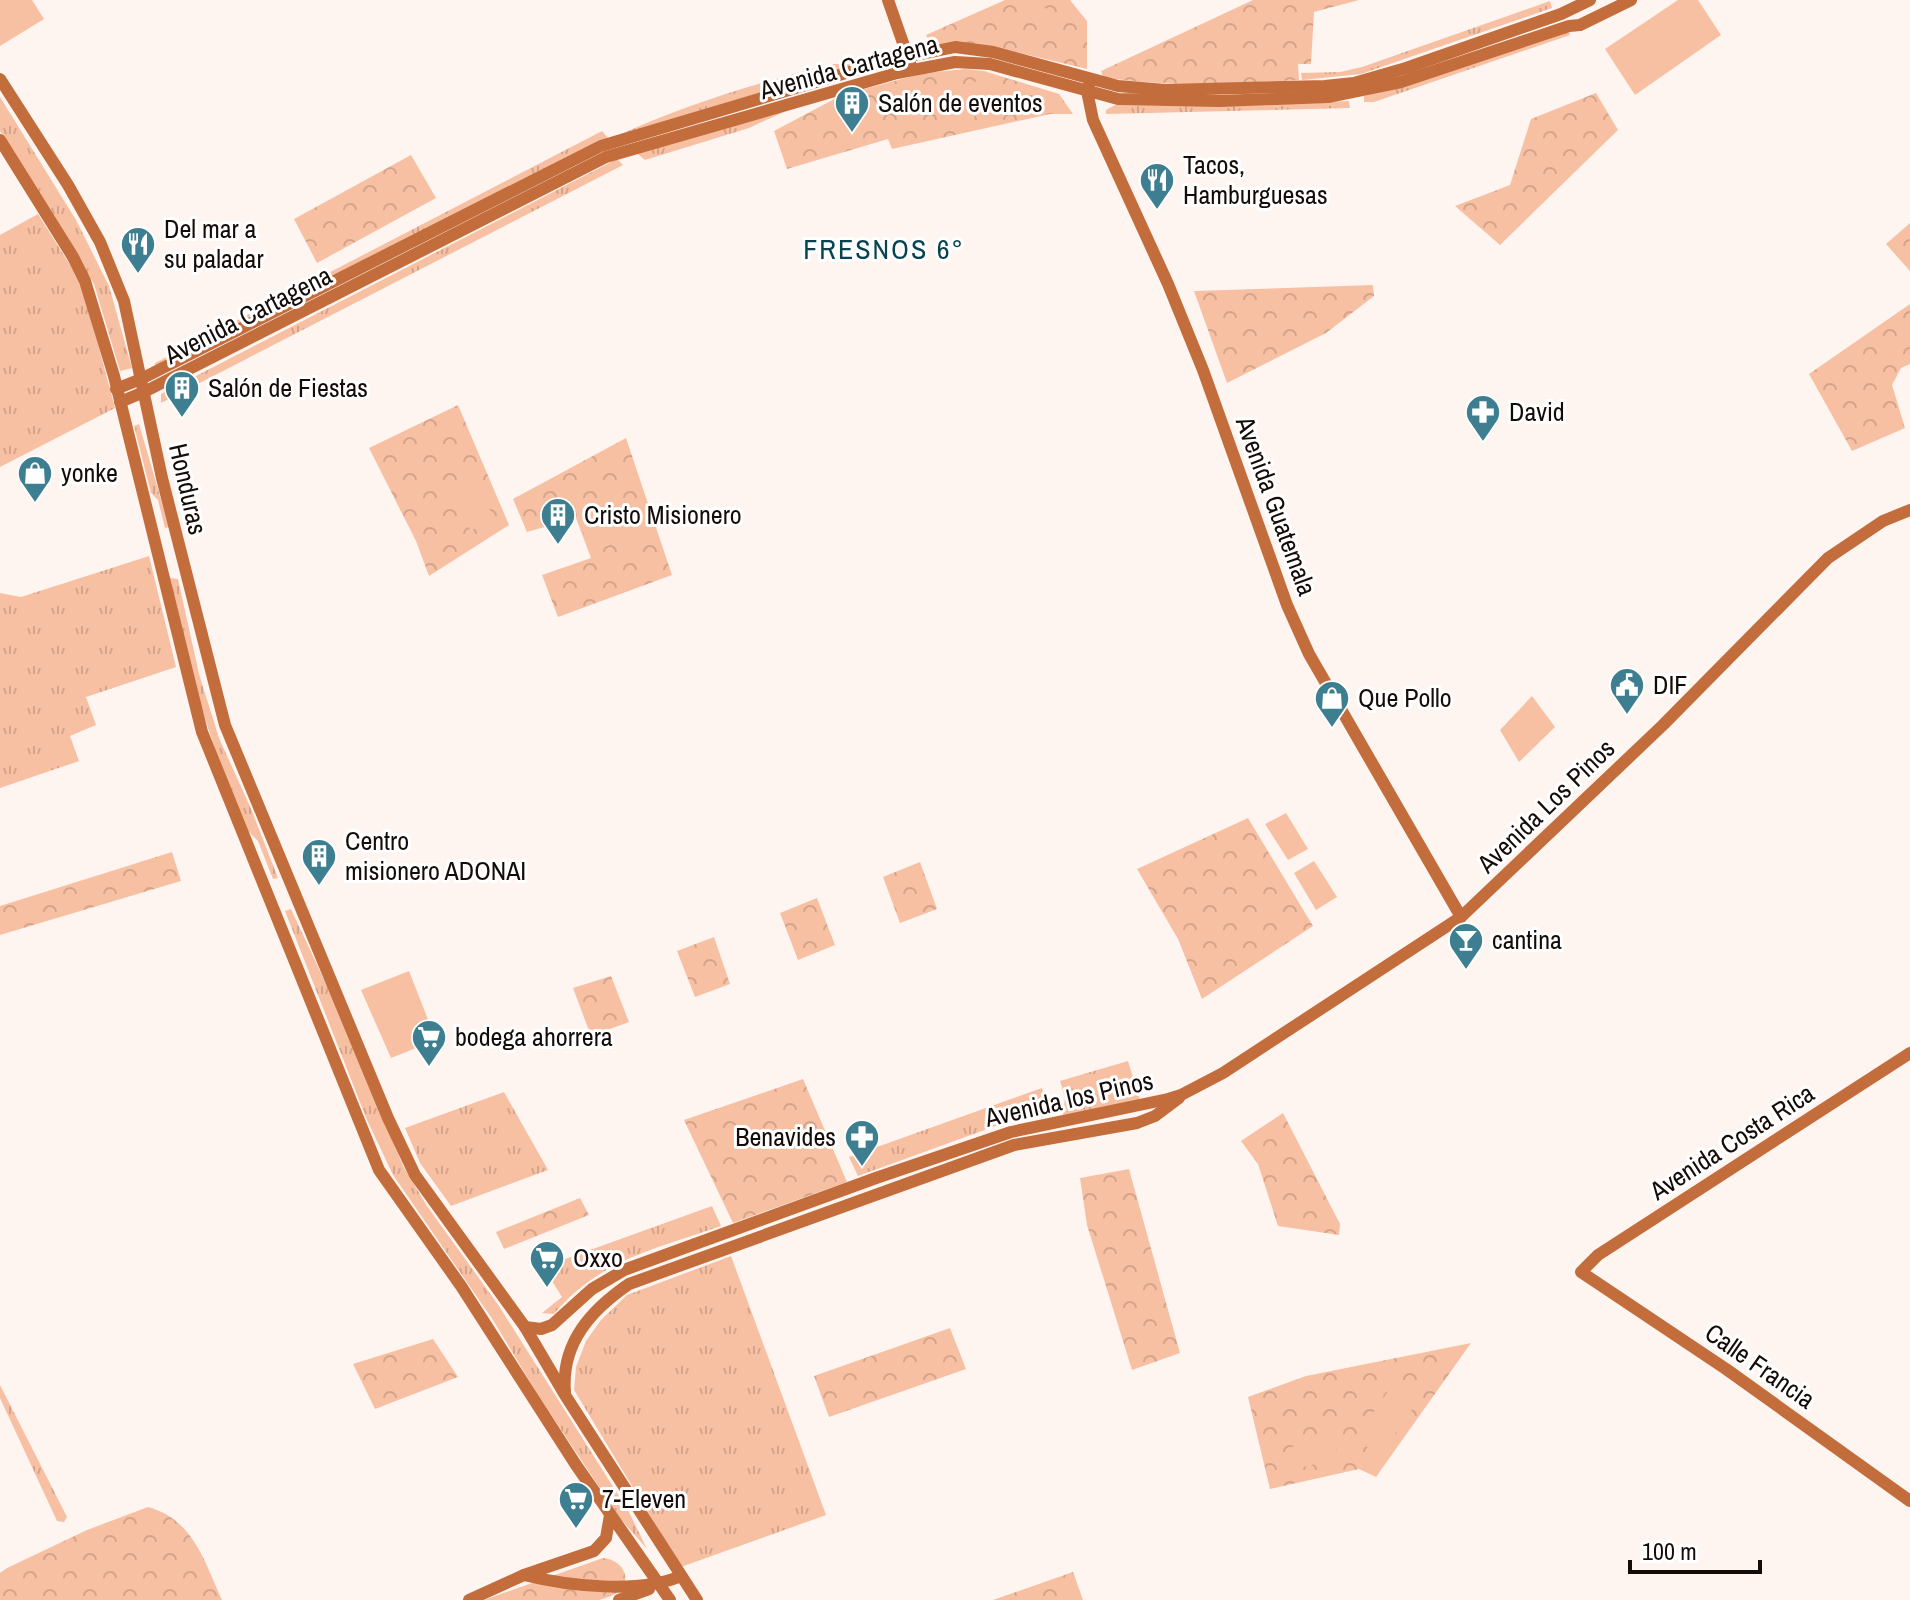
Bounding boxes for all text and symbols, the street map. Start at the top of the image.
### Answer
street label: Avenida Cartagena [755,26,942,107]
building icon: Salón de eventos [833,84,871,134]
place label: Salón de eventos [878,85,1043,120]
place label: Tacos, Hamburguesas [1183,147,1328,212]
restaurant icon: Tacos, Hamburguesas [1138,161,1176,211]
place label: Del mar a su paladar [164,211,264,276]
restaurant icon: Del mar a su paladar [119,225,157,275]
district label: FRESNOS 6° [803,230,965,268]
street label: Avenida Cartagena [157,257,338,372]
building icon: Salón de Fiestas [163,369,201,419]
place label: Salón de Fiestas [208,370,368,405]
pharmacy icon: David [1464,393,1502,443]
place label: David [1509,394,1565,429]
street label: Avenida Guatemala [1228,411,1325,600]
street label: Honduras [161,440,216,538]
shop icon: yonke [16,454,54,504]
place label: yonke [61,455,118,490]
building icon: Cristo Misionero [539,496,577,546]
place label: Cristo Misionero [584,497,742,532]
public building icon: DIF [1608,666,1646,716]
place label: DIF [1653,667,1687,702]
shop icon: Que Pollo [1313,679,1351,729]
place label: Que Pollo [1358,680,1452,715]
street label: Avenida Los Pinos [1469,731,1622,881]
place label: Centro misionero ADONAI [345,823,526,888]
building icon: Centro misionero ADONAI [300,837,338,887]
bar icon: cantina [1447,921,1485,971]
place label: cantina [1492,922,1562,957]
supermarket icon: bodega ahorrera [410,1018,448,1068]
place label: bodega ahorrera [455,1019,613,1054]
street label: Avenida los Pinos [980,1062,1156,1135]
street label: Avenida Costa Rica [1642,1075,1821,1208]
pharmacy icon: Benavides [843,1118,881,1168]
place label: Benavides [735,1119,836,1154]
supermarket icon: Oxxo [528,1239,566,1289]
place label: Oxxo [573,1240,623,1275]
street label: Calle Francia [1698,1315,1822,1416]
supermarket icon: 7-Eleven [557,1480,595,1530]
place label: 7-Eleven [602,1481,686,1516]
scale bar [1630,1524,1760,1574]
text: 100 m [1642,1535,1697,1567]

